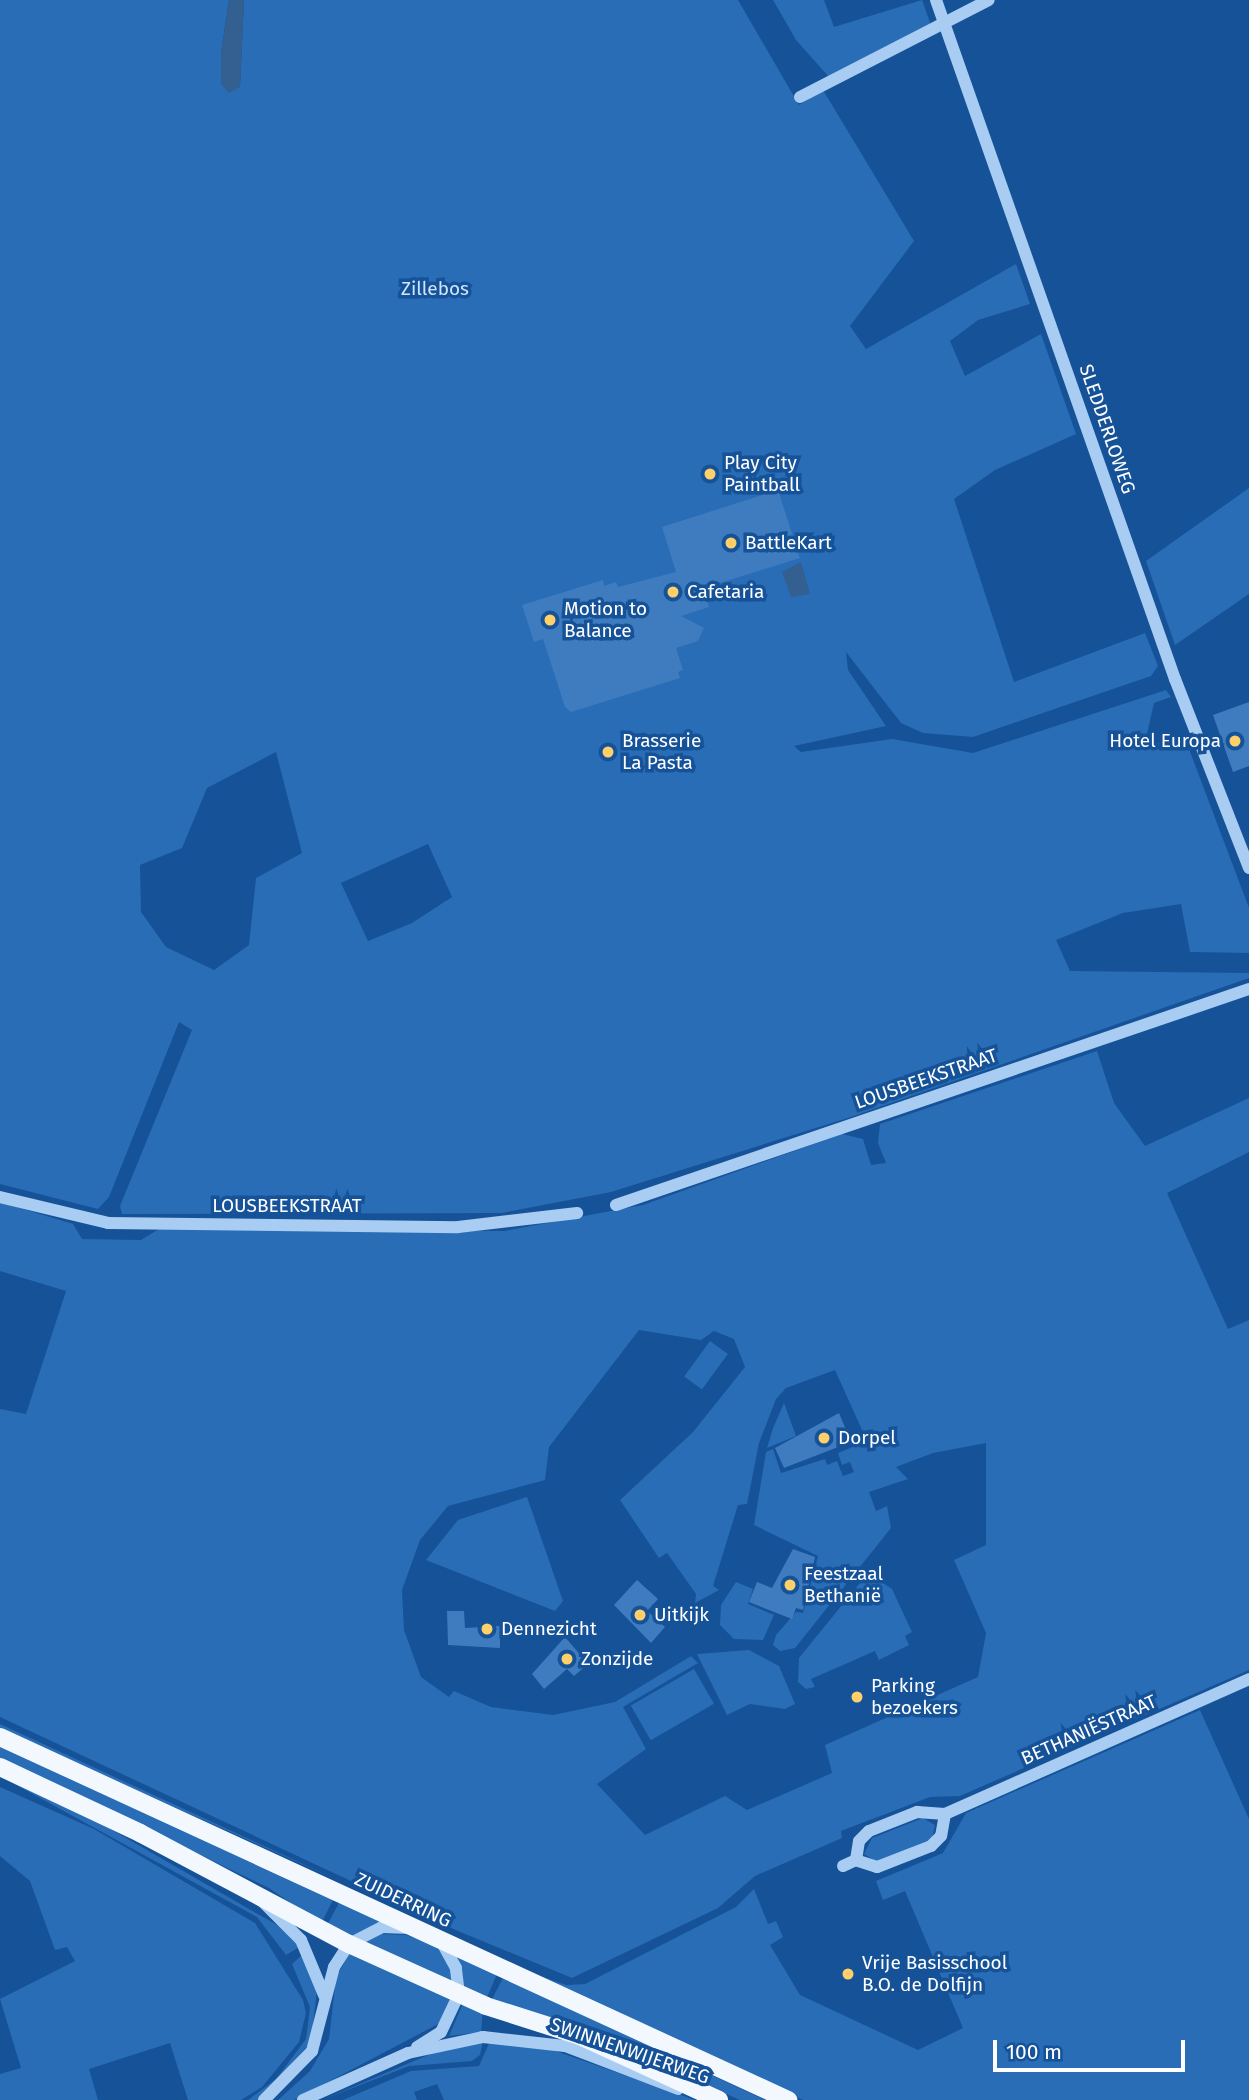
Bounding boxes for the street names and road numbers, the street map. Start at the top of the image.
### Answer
street label: SLEDDERLOWEG [1074,361,1140,497]
street label: LOUSBEEKSTRAAT [852,1044,1000,1114]
street label: LOUSBEEKSTRAAT [212,1195,362,1217]
street label: BETHANIËSTRAAT [1018,1690,1160,1770]
street label: ZUIDERRING [351,1868,455,1932]
street label: SWINNENWIJERWEG [547,2013,713,2089]

